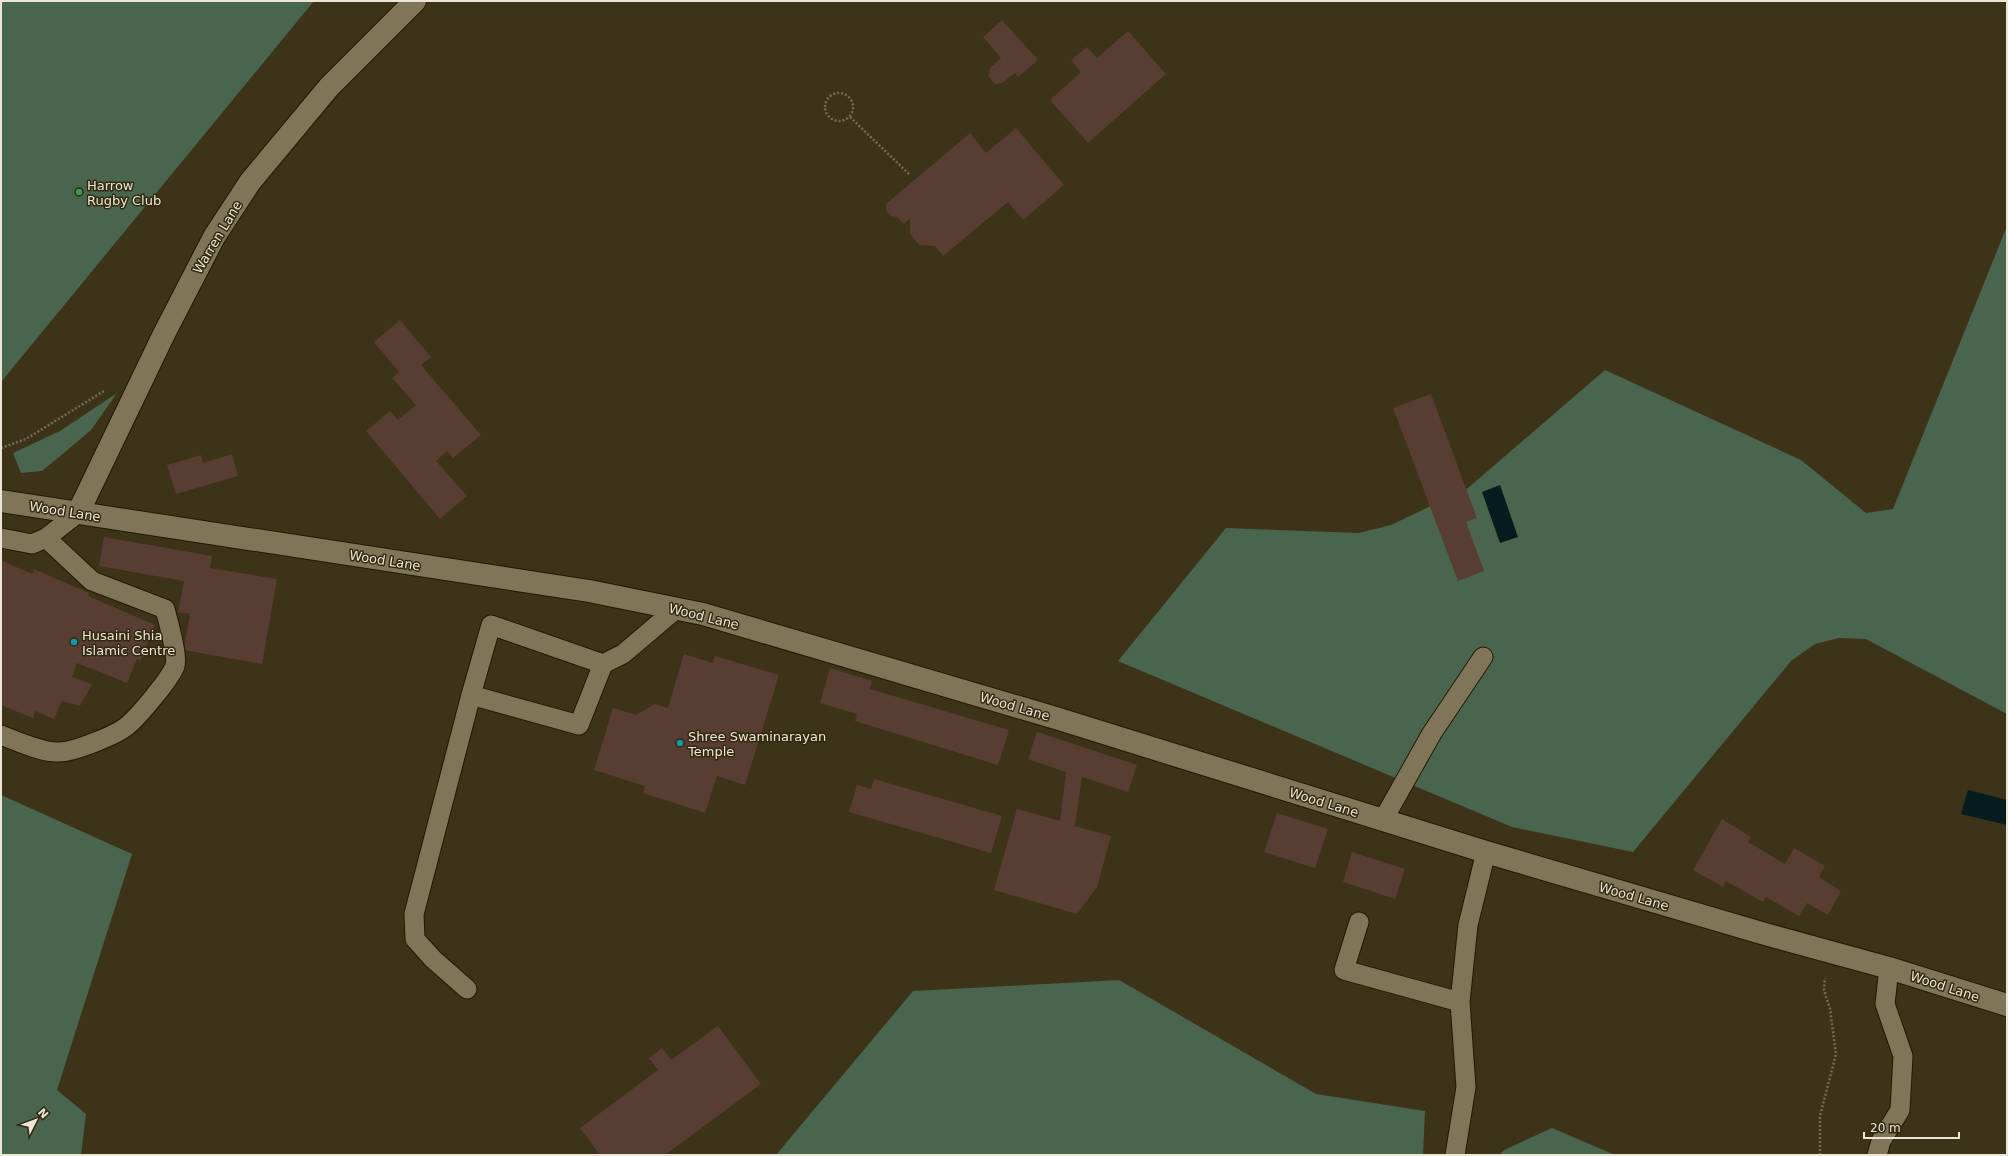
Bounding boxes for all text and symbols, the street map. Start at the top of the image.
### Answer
place label: Harrow Rugby Club [87,178,161,208]
marker: Harrow Rugby Club [74,187,84,197]
street label: Warren Lane [190,198,245,276]
street label: Wood Lane [28,498,102,525]
street label: Wood Lane [348,547,422,574]
street label: Wood Lane [667,601,741,632]
place label: Husaini Shia Islamic Centre [82,628,175,658]
marker: Husaini Shia Islamic Centre [69,637,79,647]
street label: Wood Lane [978,689,1051,724]
place label: Shree Swaminarayan Temple [687,729,826,759]
marker: Shree Swaminarayan Temple [675,738,685,748]
street label: Wood Lane [1287,785,1360,820]
street label: Wood Lane [1597,879,1670,914]
street label: Wood Lane [1908,968,1981,1005]
north arrow [16,1100,56,1140]
text: N [35,1106,51,1121]
scale bar [1864,1114,1959,1140]
text: 20 m [1870,1121,1901,1135]

